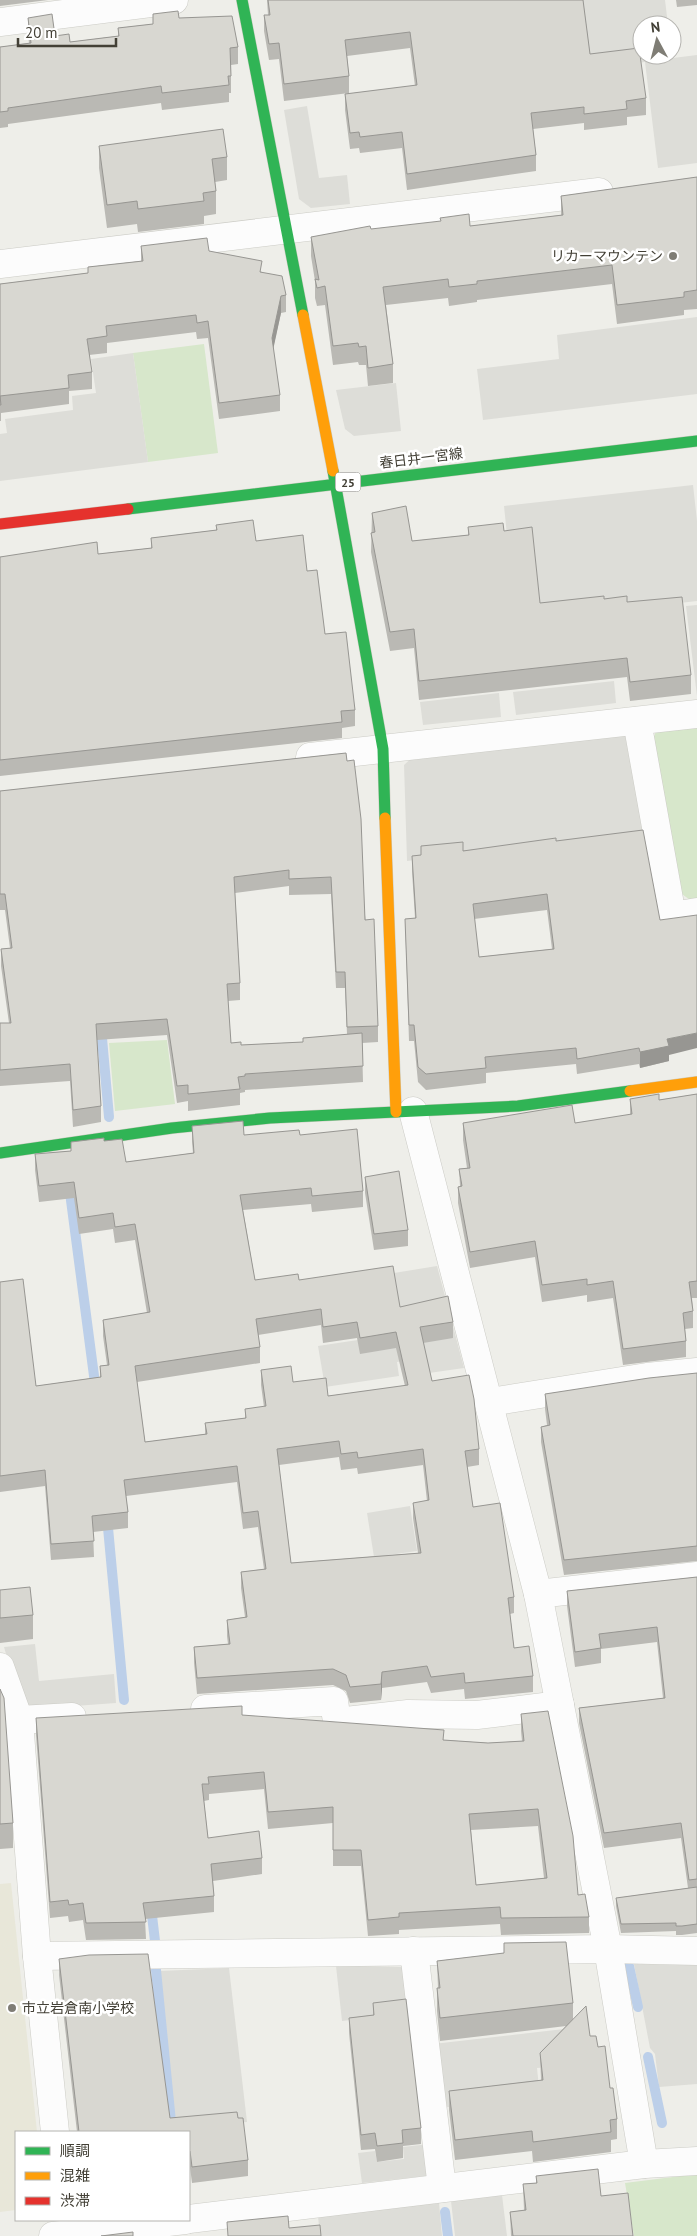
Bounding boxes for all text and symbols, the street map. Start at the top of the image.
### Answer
scale bar [18,15,115,47]
north arrow [632,15,682,65]
text: N [650,18,661,37]
text: 20 m [25,23,58,42]
place label: リカーマウンテン [551,247,663,265]
marker: リカーマウンテン [667,250,679,262]
street label: 春日井一宮線 [378,444,464,472]
road number: 25 [336,472,360,492]
place label: 市立岩倉南小学校 [22,1999,134,2017]
marker: 市立岩倉南小学校 [6,2002,18,2014]
legend [15,2131,190,2221]
text: 順調 [60,2141,90,2160]
text: 混雑 [60,2166,90,2185]
text: 渋滞 [60,2191,90,2210]

